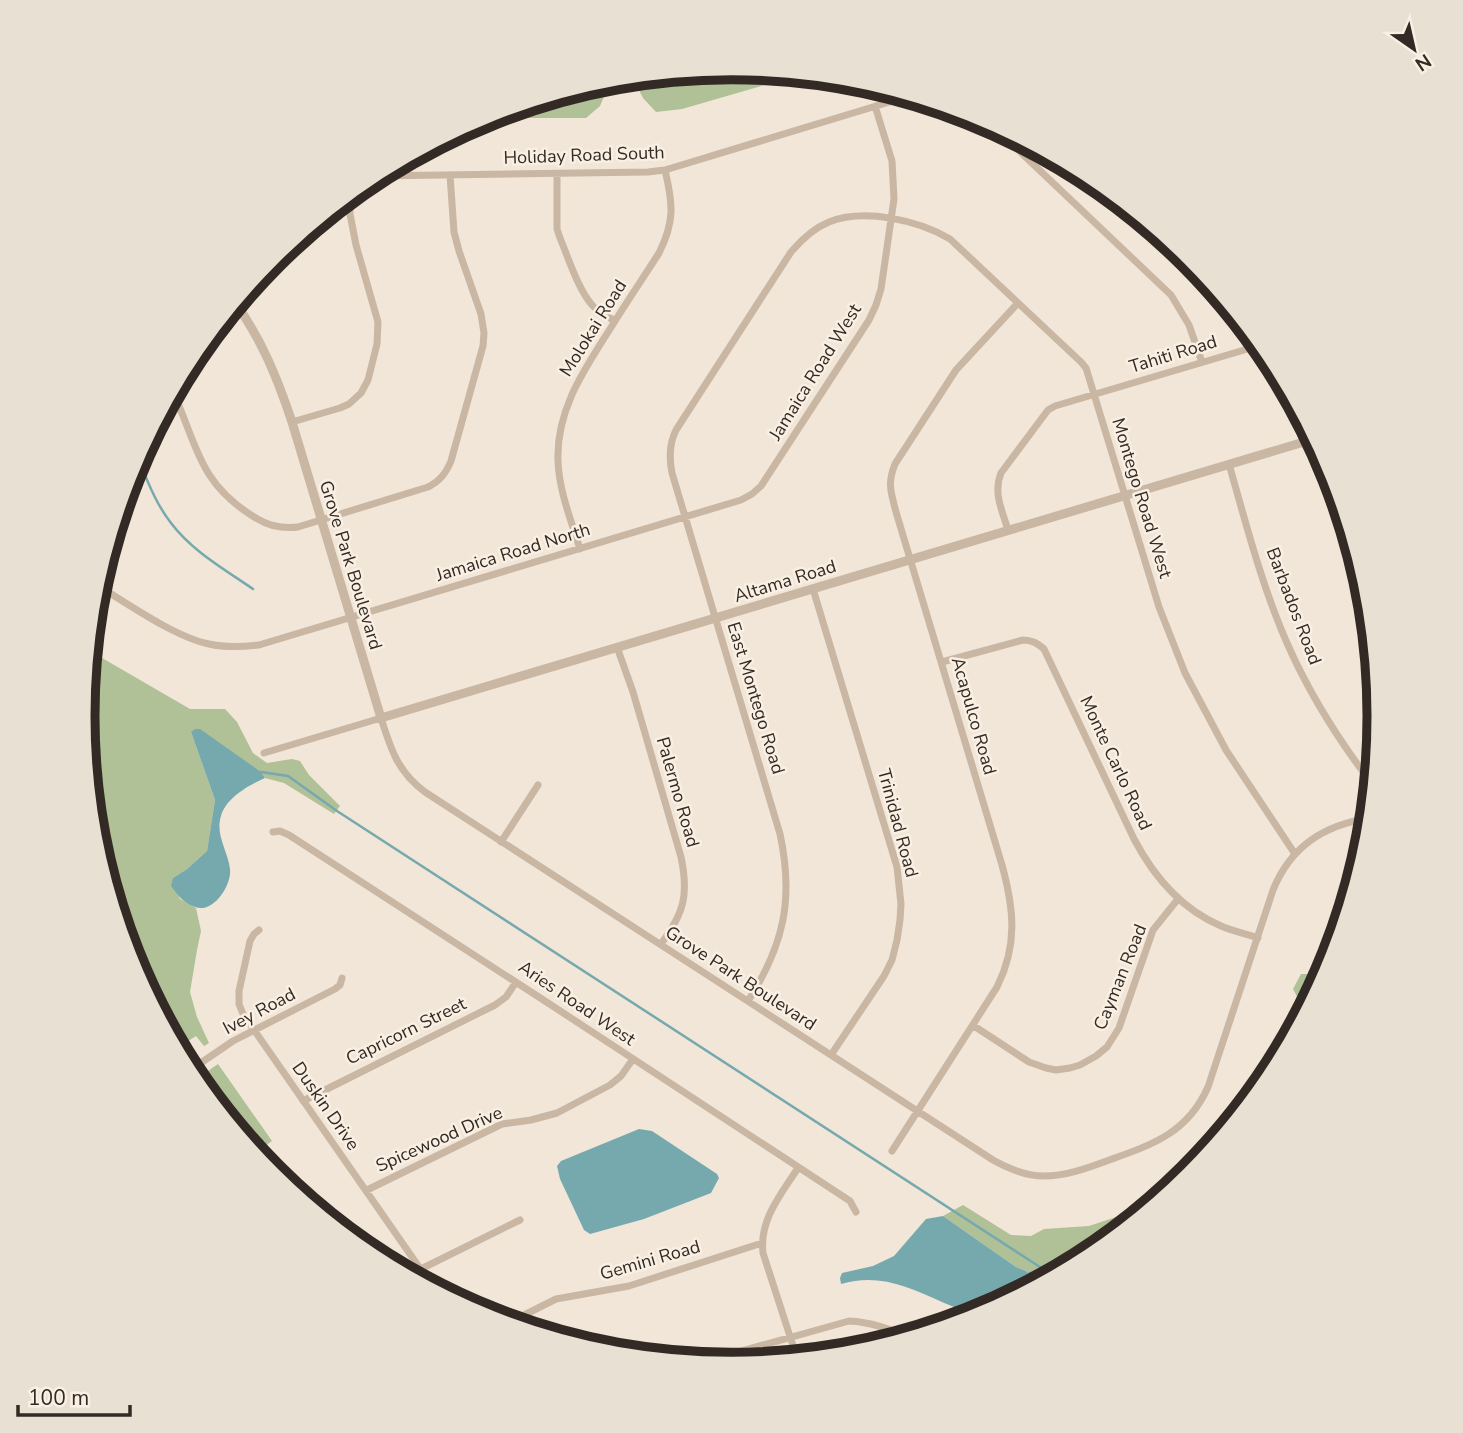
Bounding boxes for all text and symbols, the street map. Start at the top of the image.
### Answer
north arrow [1379,14,1449,84]
text: N [1410,48,1436,77]
street label: Holiday Road South [503,140,665,170]
street label: Molokai Road [554,275,632,381]
street label: Jamaica Road West [763,299,867,446]
street label: Tahiti Road [1126,329,1220,379]
street label: Montego Road West [1106,415,1178,582]
street label: Grove Park Boulevard [314,478,388,652]
street label: Jamaica Road North [432,517,593,587]
street label: Barbados Road [1261,544,1327,668]
street label: Altama Road [731,554,839,608]
street label: East Montego Road [721,619,791,777]
street label: Acapulco Road [946,654,1002,778]
street label: Monte Carlo Road [1074,692,1158,834]
street label: Palermo Road [651,734,705,850]
street label: Trinidad Road [872,766,924,880]
street label: Grove Park Boulevard [661,920,821,1036]
street label: Cayman Road [1088,920,1152,1034]
street label: Aries Road West [514,955,641,1051]
street label: Ivey Road [219,982,299,1040]
street label: Capricorn Street [342,991,471,1071]
street label: Duskin Drive [287,1057,365,1155]
street label: Spicewood Drive [372,1100,506,1178]
street label: Gemini Road [597,1234,703,1286]
scale bar [18,1374,130,1418]
text: 100 m [28,1384,89,1412]

